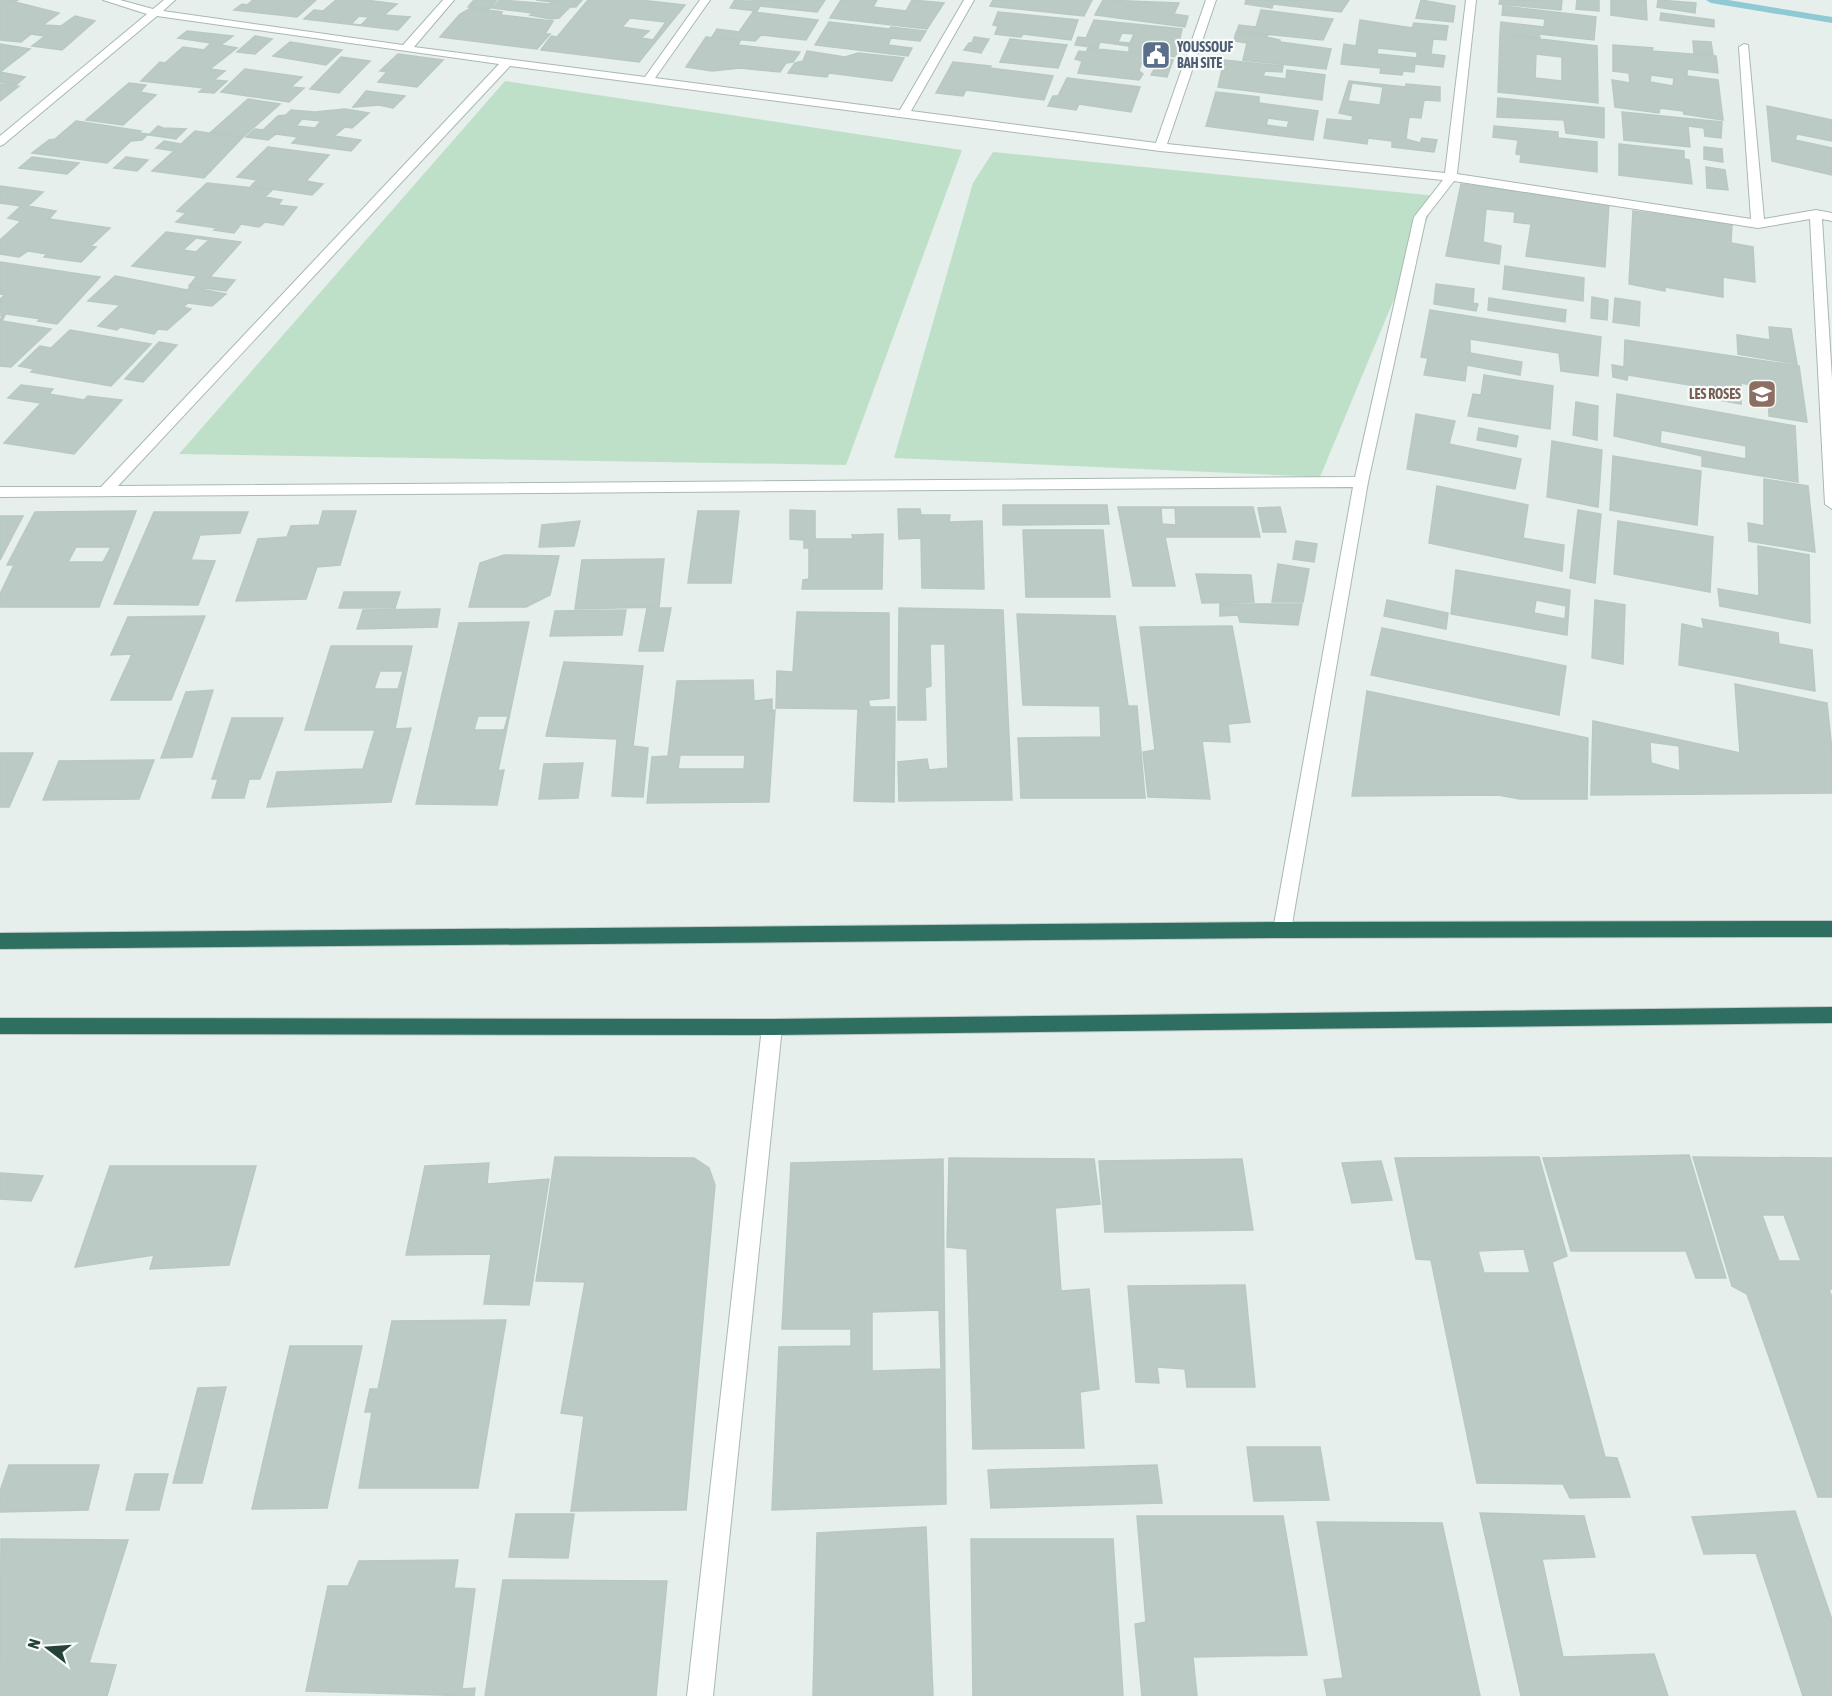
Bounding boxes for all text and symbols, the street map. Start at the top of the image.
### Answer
public building icon: YOUSSOUF BAH SITE [1140,39,1172,71]
place label: YOUSSOUF BAH SITE [1176,39,1233,71]
school or university icon: LES ROSES [1746,378,1778,410]
place label: LES ROSES [1689,386,1741,402]
north arrow [18,1618,78,1678]
text: N [24,1636,44,1651]

